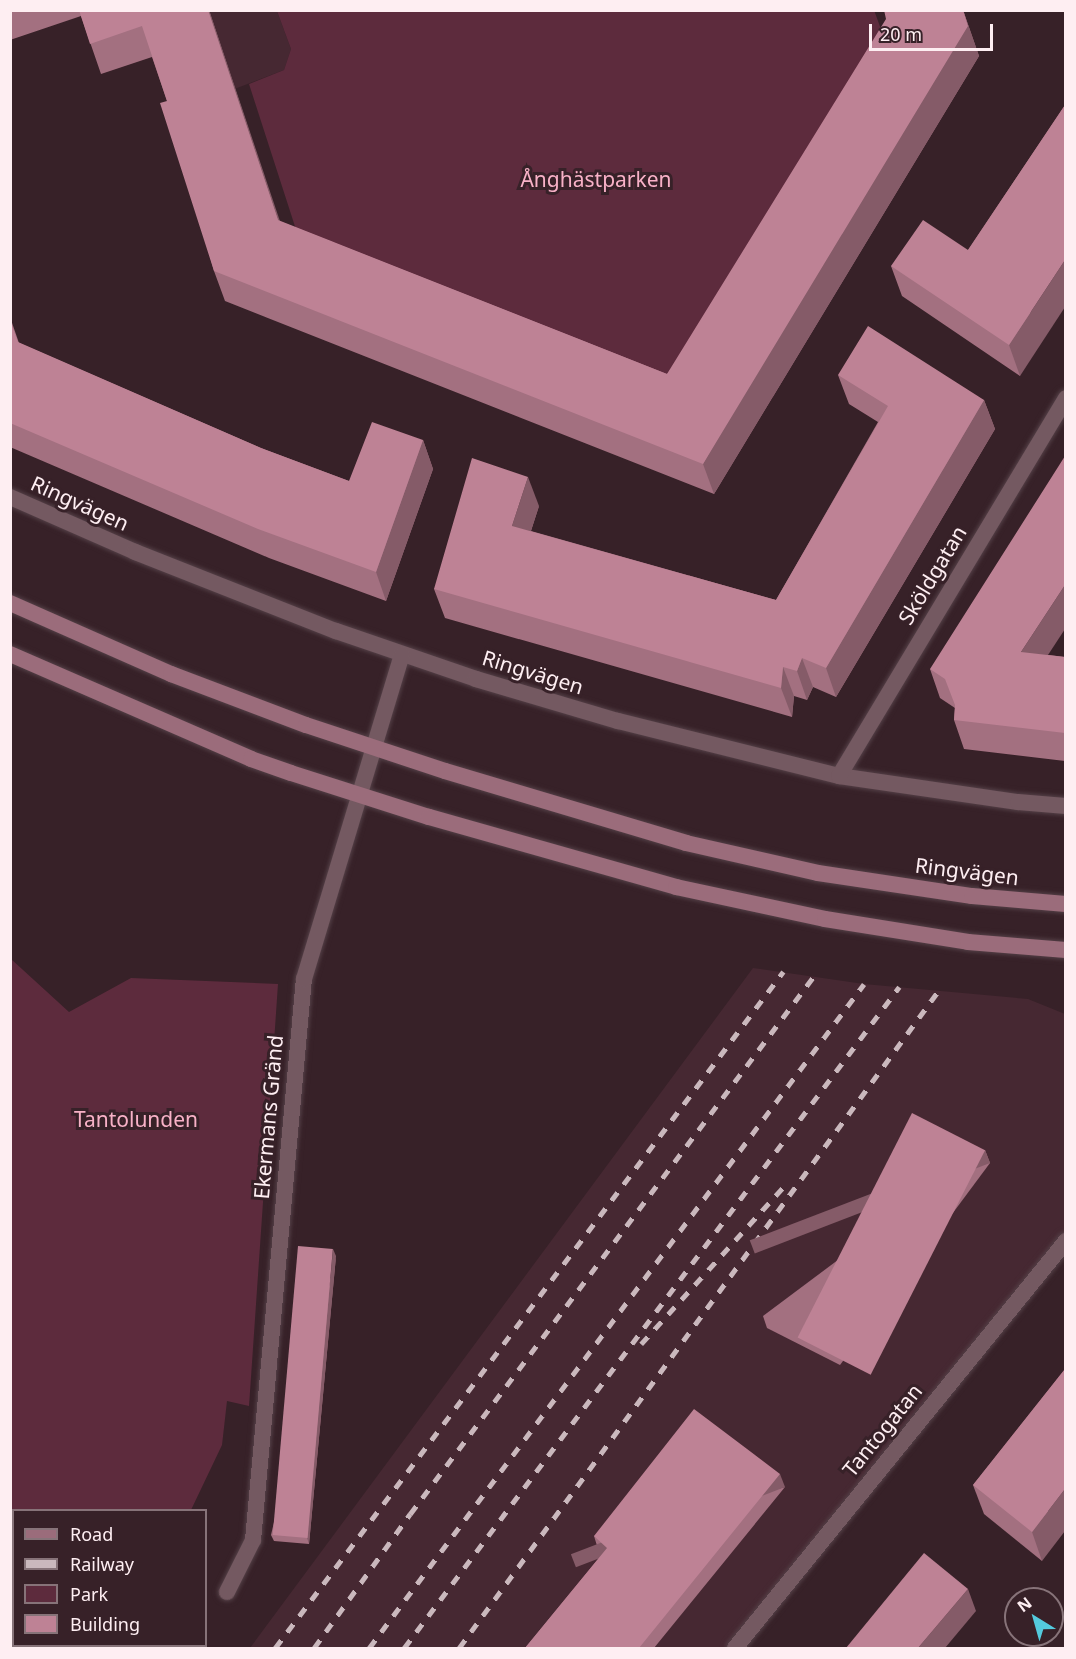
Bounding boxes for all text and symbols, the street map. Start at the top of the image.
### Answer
scale bar [872,12,996,50]
text: 20 m [880,22,922,46]
park label: Ånghästparken [520,166,672,192]
street label: Ringvägen [27,470,133,536]
street label: Sköldgatan [893,521,971,629]
street label: Ringvägen [479,645,587,699]
street label: Ringvägen [914,852,1020,890]
street label: Ekermans Gränd [248,1034,288,1200]
park label: Tantolunden [74,1106,198,1132]
street label: Tantogatan [837,1379,927,1481]
legend [12,1509,207,1647]
text: Road [70,1522,113,1546]
text: Railway [70,1552,134,1576]
text: Park [70,1582,108,1606]
north arrow [1004,1587,1064,1647]
text: N [1013,1592,1036,1617]
text: Building [70,1612,140,1636]

